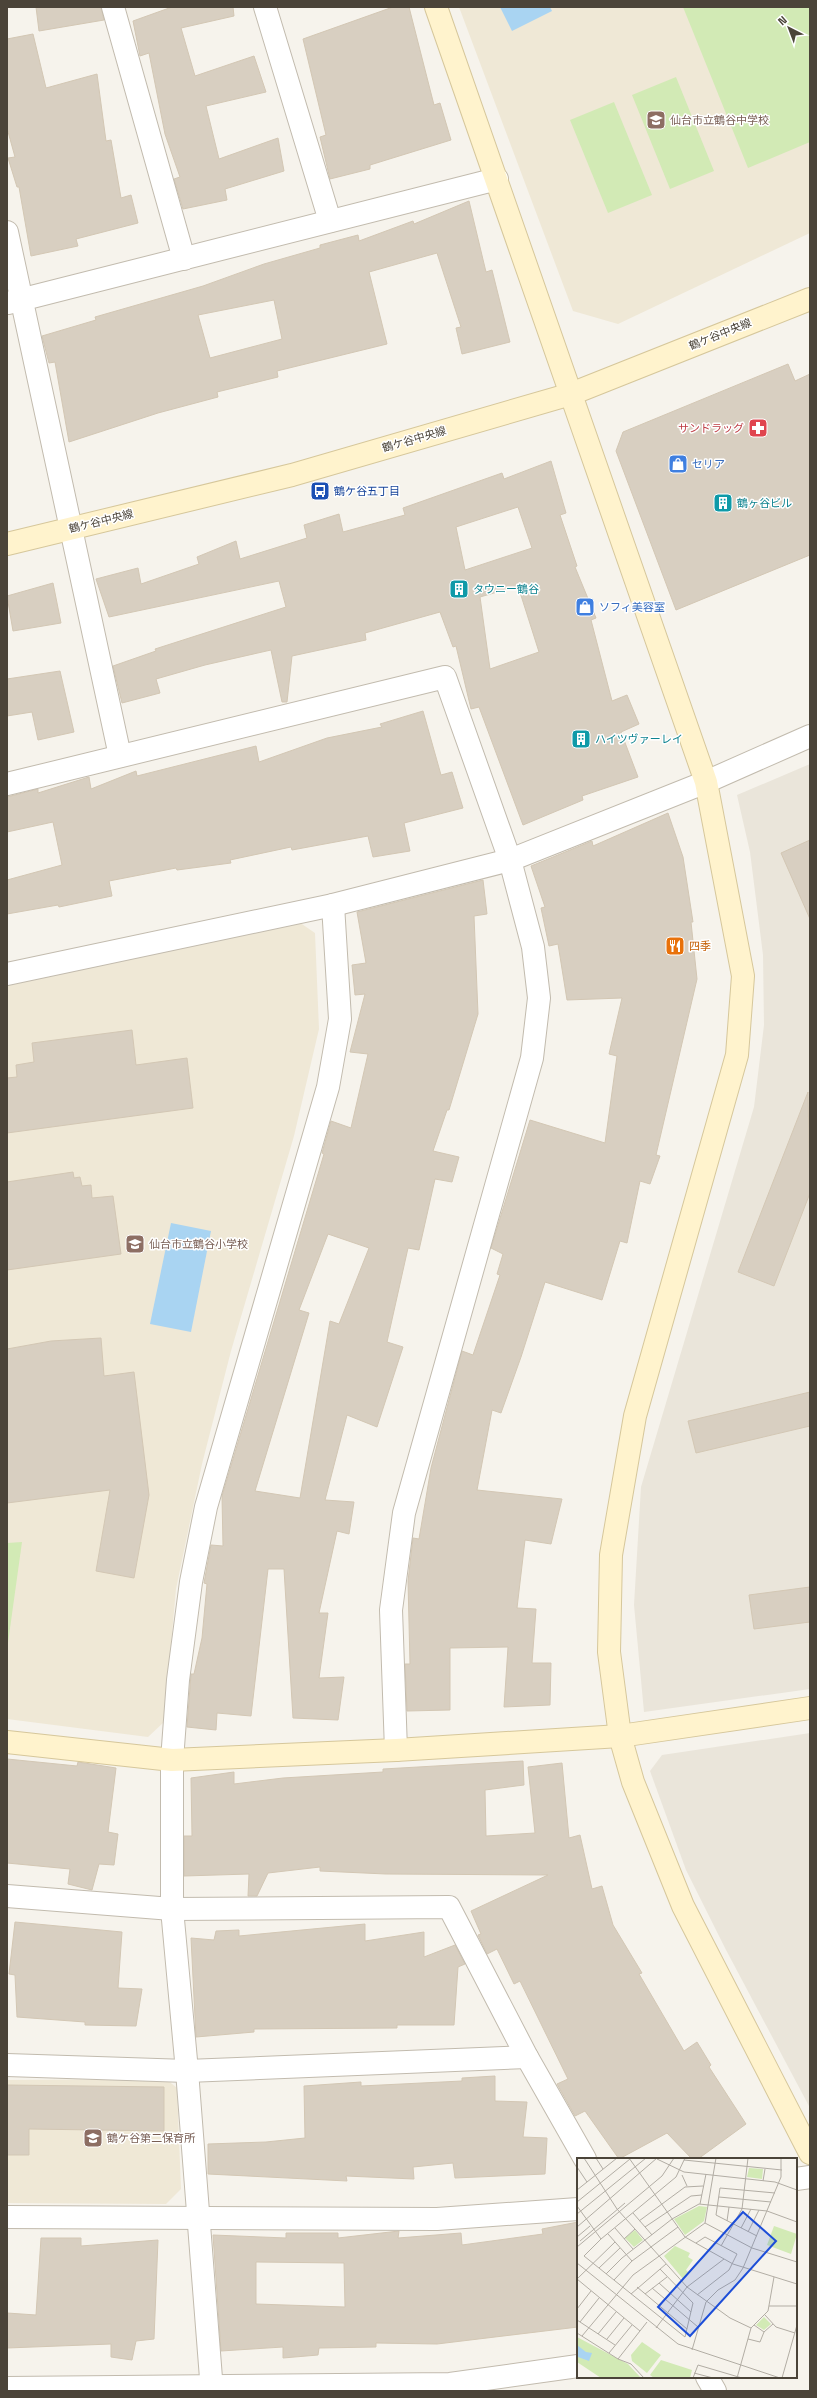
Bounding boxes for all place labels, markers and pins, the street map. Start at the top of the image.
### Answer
school or university icon: 仙台市立鶴谷中学校 [645,109,667,131]
place label: 仙台市立鶴谷中学校 [670,113,769,127]
pharmacy icon: サンドラッグ [747,417,769,439]
place label: サンドラッグ [678,421,744,435]
shop icon: セリア [667,453,689,475]
place label: セリア [692,457,725,471]
bus stop icon: 鶴ケ谷五丁目 [309,480,331,502]
place label: 鶴ケ谷五丁目 [334,484,400,498]
building icon: 鶴ヶ谷ビル [712,492,734,514]
place label: 鶴ヶ谷ビル [737,496,792,510]
building icon: タウニー鶴谷 [448,578,470,600]
place label: タウニー鶴谷 [473,582,539,596]
shop icon: ソフィ美容室 [574,596,596,618]
place label: ソフィ美容室 [599,600,665,614]
building icon: ハイツヴァーレイ [570,728,592,750]
place label: ハイツヴァーレイ [595,732,683,746]
restaurant icon: 四季 [664,935,686,957]
place label: 四季 [689,939,711,953]
school or university icon: 仙台市立鶴谷小学校 [124,1233,146,1255]
place label: 仙台市立鶴谷小学校 [149,1237,248,1251]
school or university icon: 鶴ケ谷第二保育所 [82,2127,104,2149]
place label: 鶴ケ谷第二保育所 [107,2131,196,2145]

